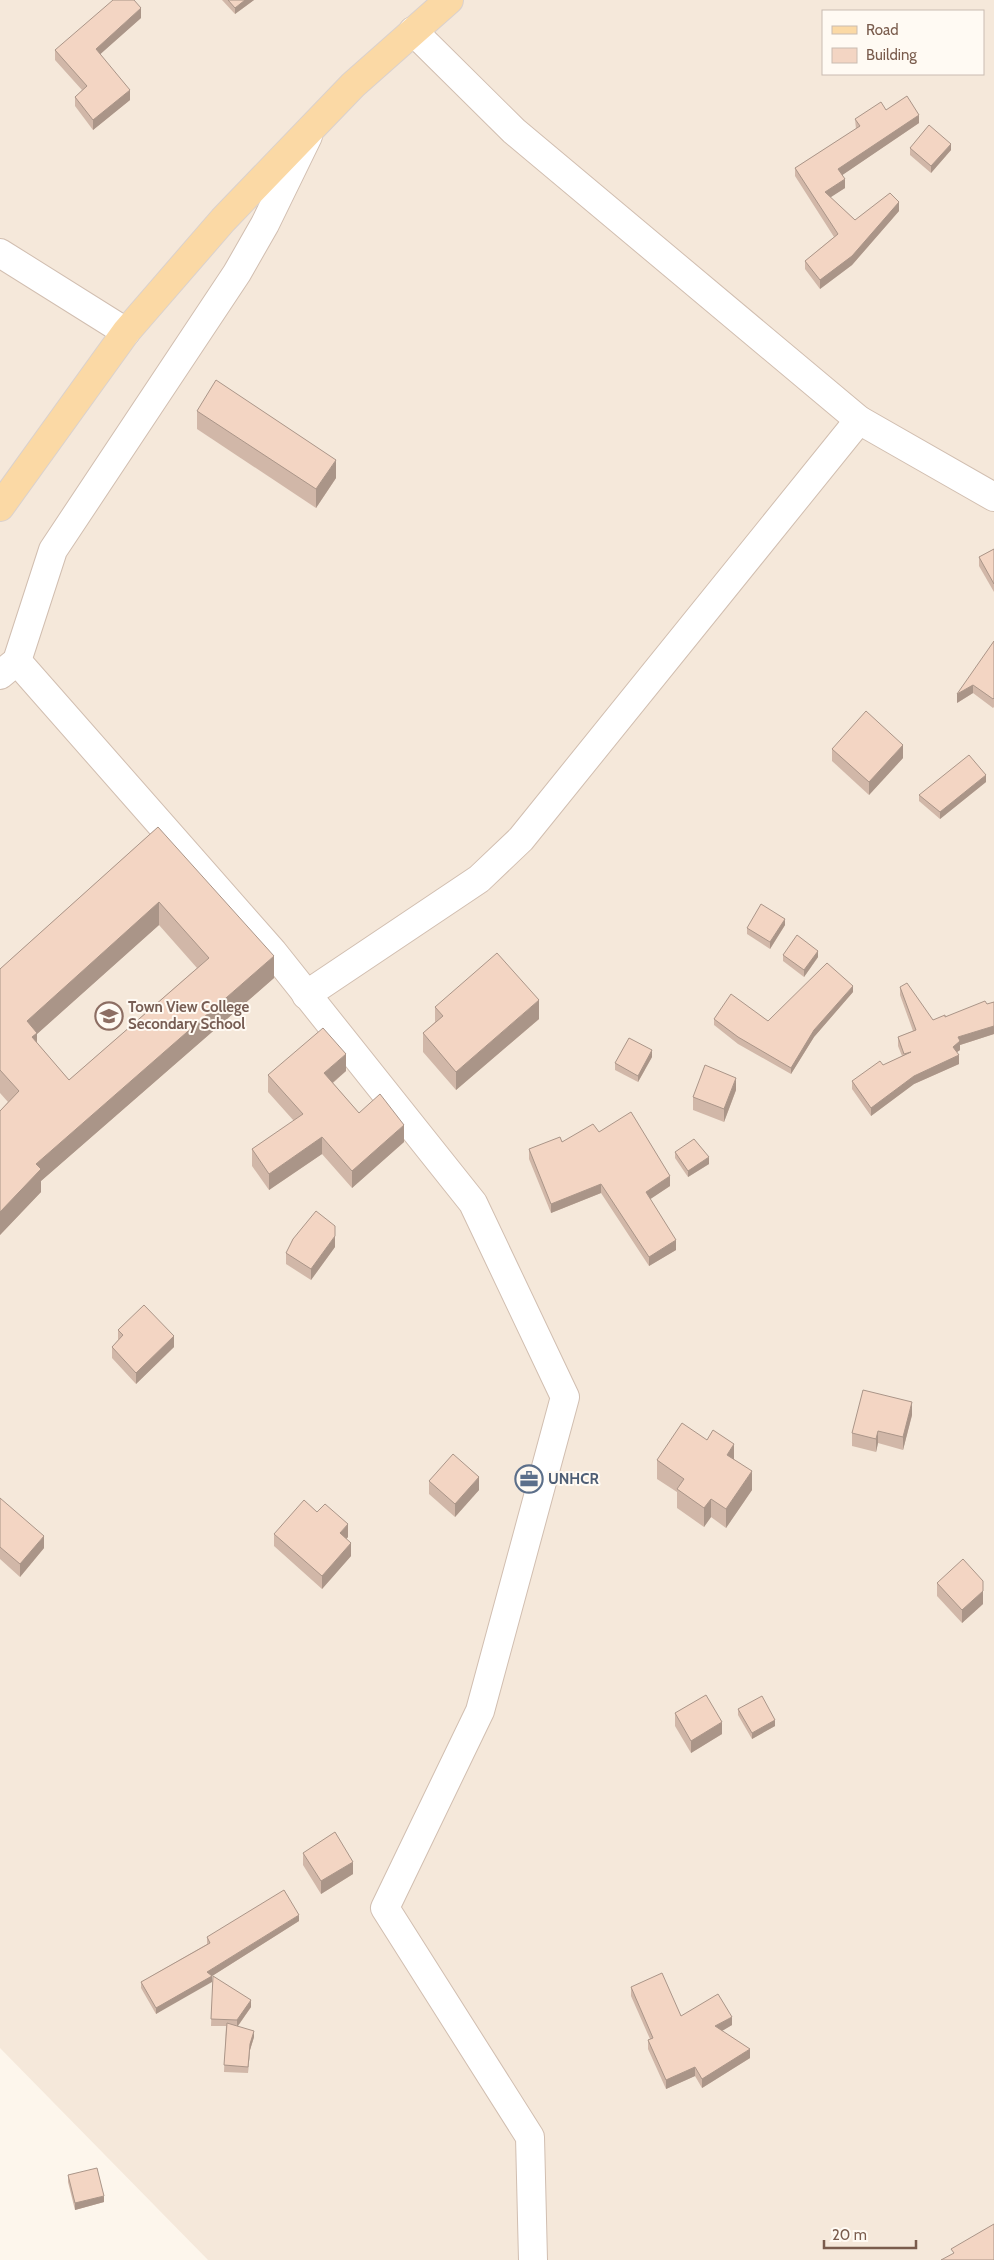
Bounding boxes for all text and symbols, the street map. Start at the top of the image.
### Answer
legend [822,10,984,75]
text: Road [866,21,899,39]
text: Building [866,46,917,64]
place label: Town View College Secondary School [128,998,250,1033]
school or university icon: Town View College Secondary School [94,1001,124,1031]
office icon: UNHCR [514,1464,544,1494]
place label: UNHCR [548,1470,599,1488]
scale bar [824,2218,916,2250]
text: 20 m [832,2226,867,2244]

